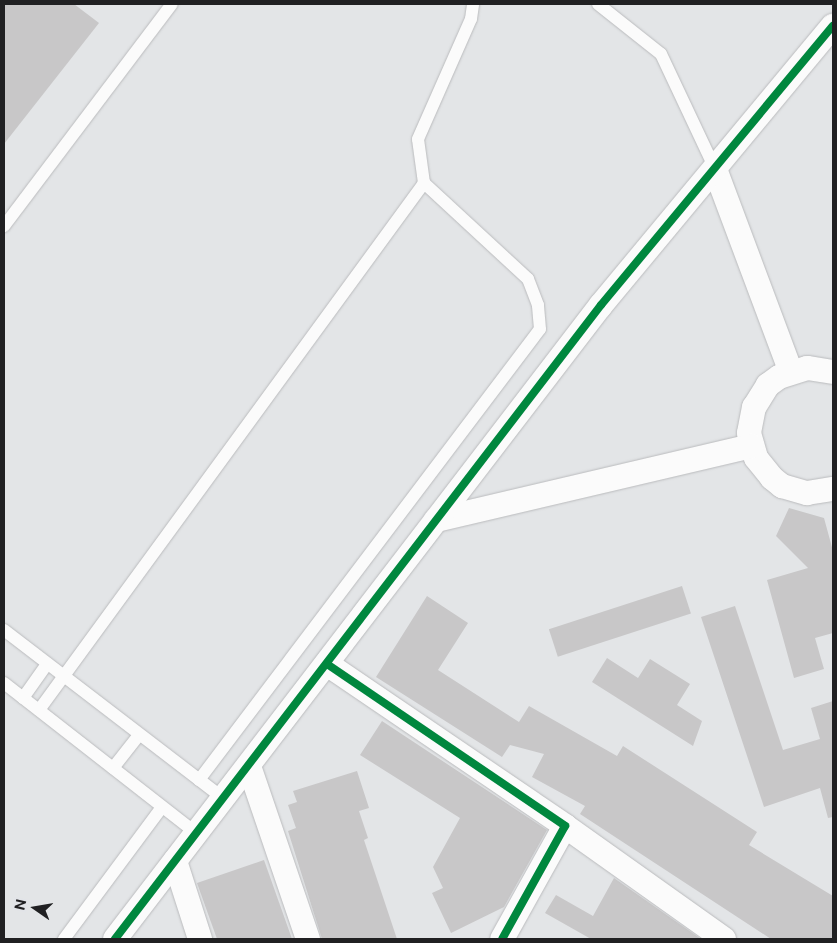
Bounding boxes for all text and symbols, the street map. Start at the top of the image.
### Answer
north arrow [10,883,60,933]
text: N [11,897,29,912]

